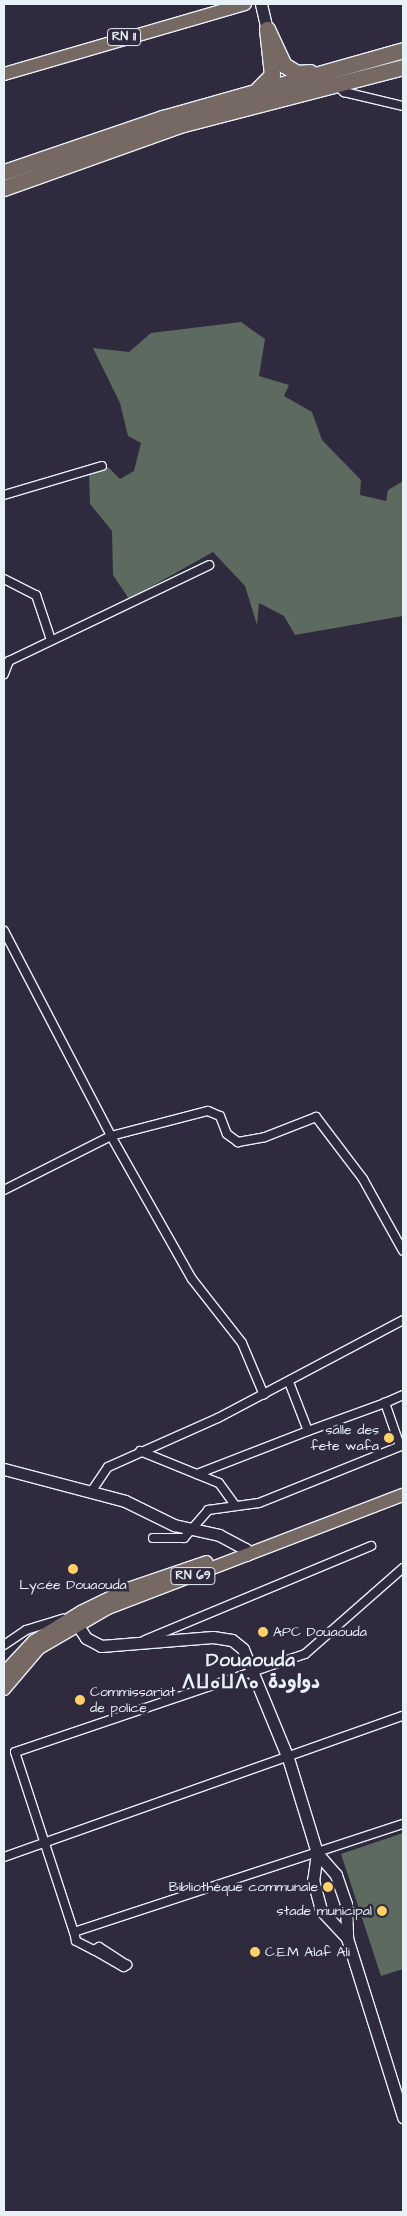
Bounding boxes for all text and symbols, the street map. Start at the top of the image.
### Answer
road number: RN 11 [106,28,142,46]
place label: salle des fete wafa [310,1422,379,1454]
marker: salle des fete wafa [383,1432,395,1444]
marker: Lycée Douaouda [67,1563,79,1575]
road number: RN 69 [169,1566,217,1585]
place label: Lycée Douaouda [19,1577,127,1593]
place label: APC Douaouda [273,1624,367,1640]
marker: APC Douaouda [257,1626,269,1638]
district label: Douaouda ⴷⵡⴰⵡⴷⴰ دواودة [185,1650,317,1694]
place label: Commissariat de police [90,1684,176,1716]
marker: Commissariat de police [74,1694,86,1706]
place label: Bibliothèque communale [169,1879,318,1895]
marker: Bibliothèque communale [322,1881,334,1893]
place label: stade municipal [277,1903,372,1919]
marker: stade municipal [376,1905,388,1917]
place label: C.E.M Alaf Ali [265,1944,350,1960]
marker: C.E.M Alaf Ali [249,1946,261,1958]

